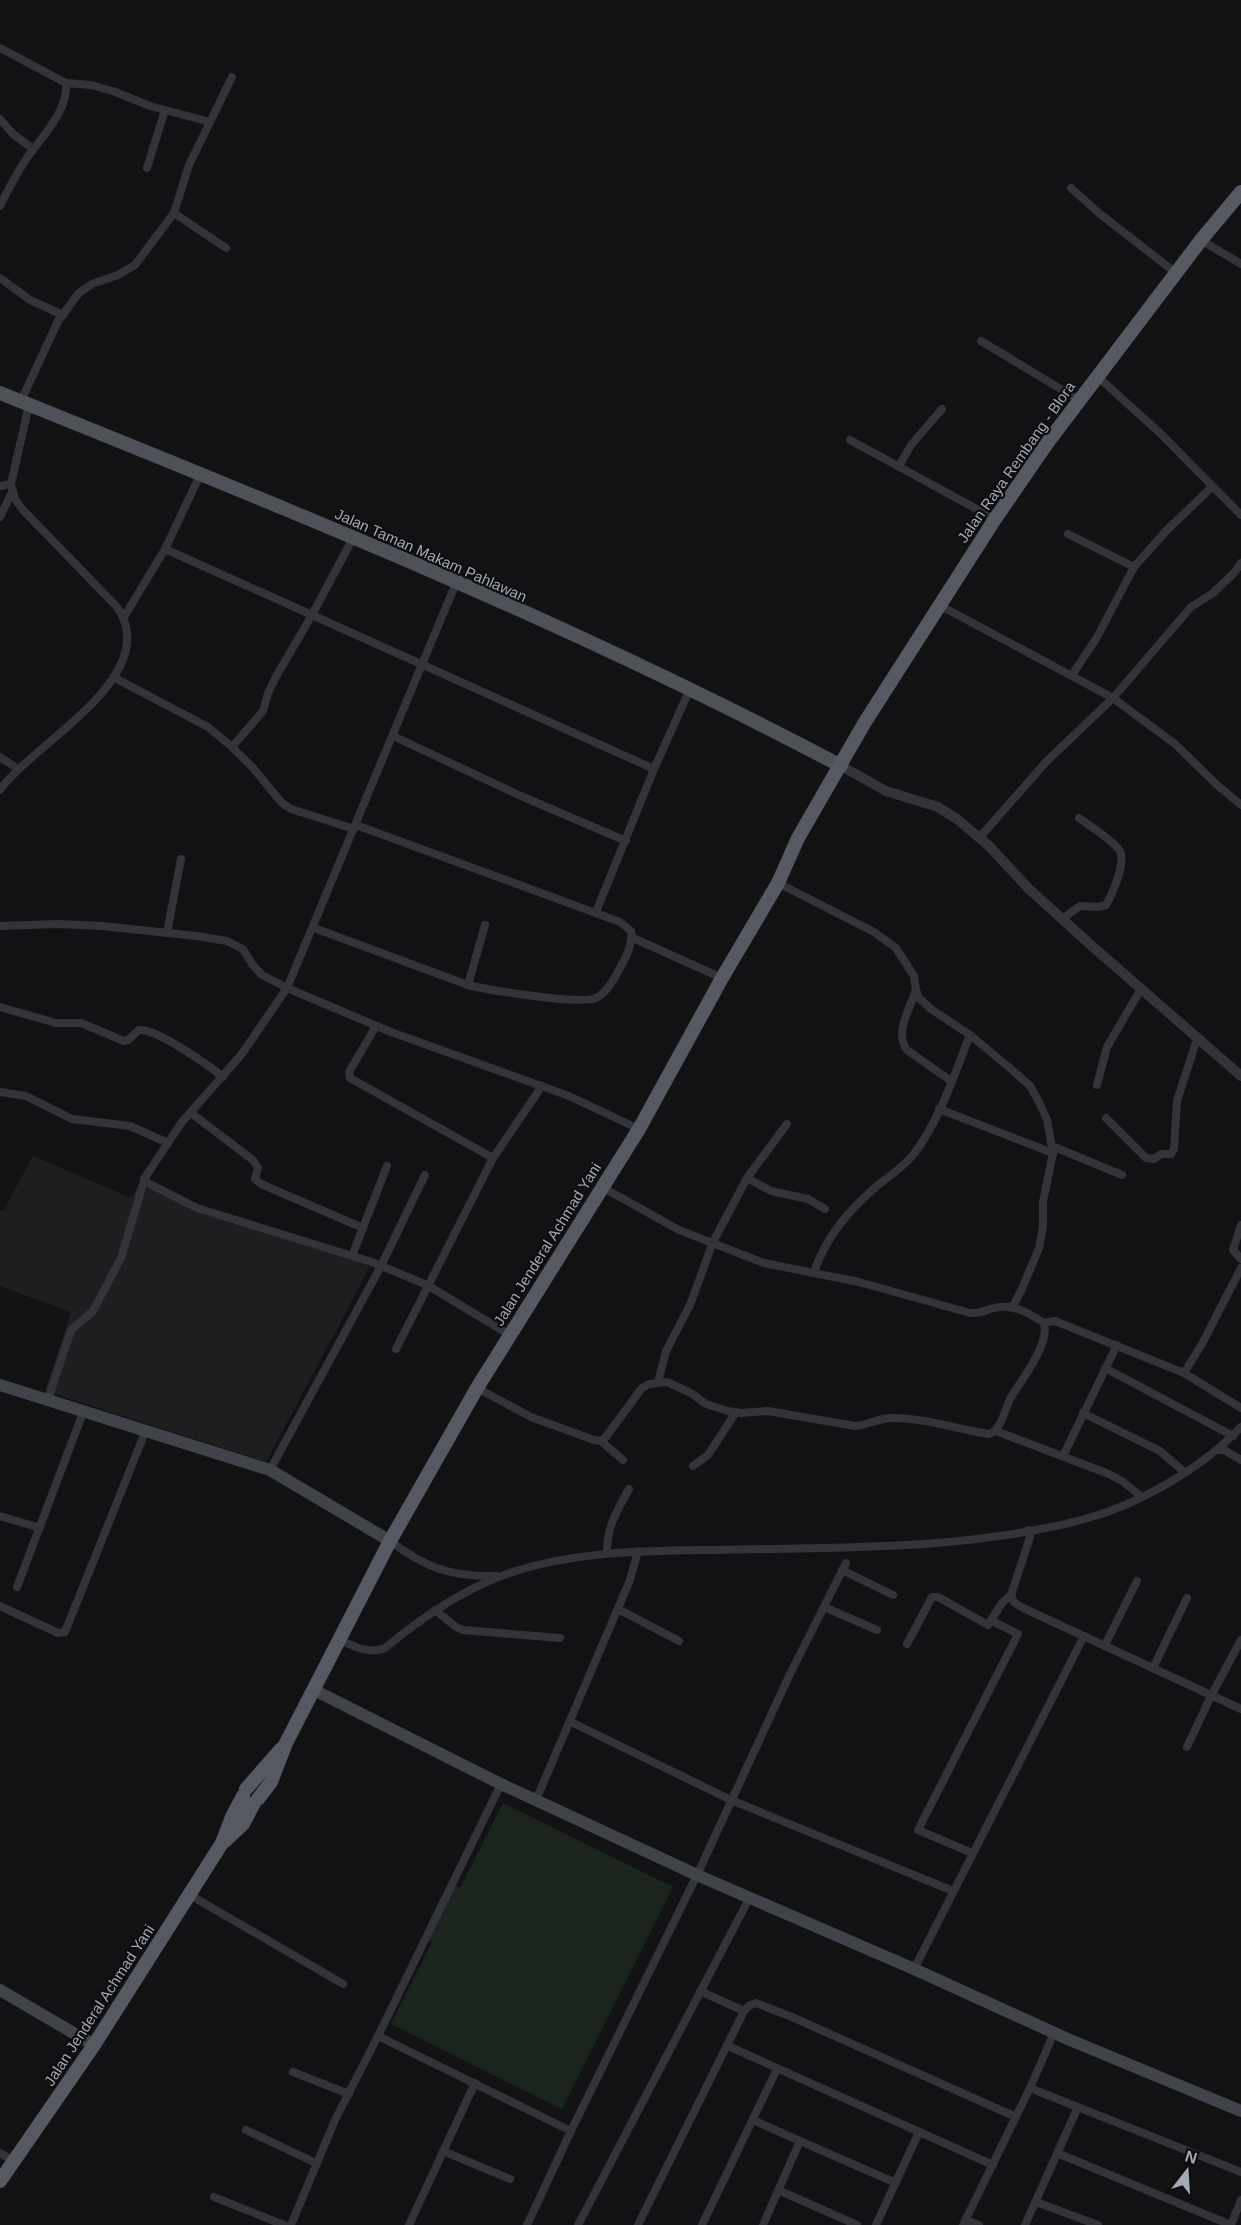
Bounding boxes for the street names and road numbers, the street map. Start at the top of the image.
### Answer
street label: Jalan Raya Rembang - Blora [954,378,1079,546]
street label: Jalan Taman Makam Pahlawan [332,505,530,605]
street label: Jalan Jenderal Achmad Yani [490,1159,604,1329]
street label: Jalan Jenderal Achmad Yani [40,1921,158,2089]

